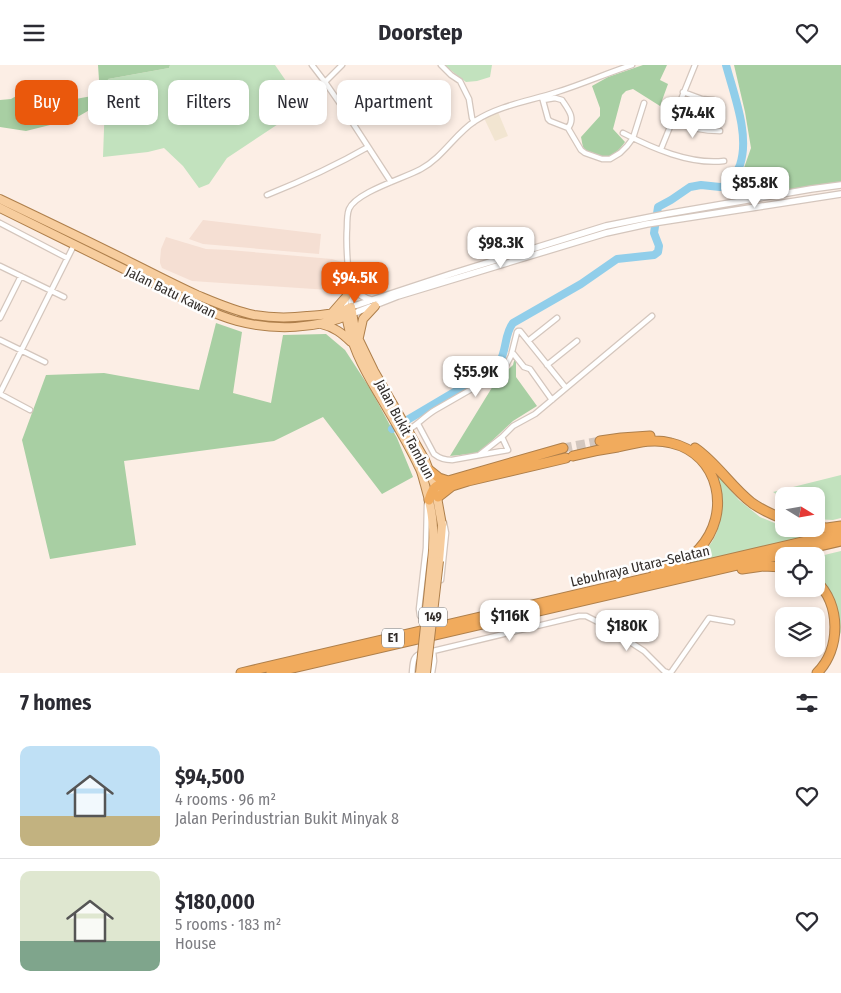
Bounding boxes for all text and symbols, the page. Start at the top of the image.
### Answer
icon: menu [20,19,48,47]
text: Doorstep [378,19,463,46]
icon: heart [793,19,821,47]
chip: Buy [15,80,78,125]
chip: Rent [88,80,158,125]
chip: Filters [168,80,249,125]
chip: New [259,80,327,125]
chip: Apartment [337,80,451,125]
pin: $74.4K [652,97,734,139]
text: $74.4K [671,103,715,122]
pin: $85.8K [714,167,796,209]
text: $85.8K [732,173,778,192]
pin: $98.3K [460,227,542,269]
text: $98.3K [478,233,524,252]
pin: $94.5K [314,261,396,304]
street label: Jalan Batu Kawan [123,263,219,322]
text: $94.5K [332,268,378,287]
pin: $55.9K [435,355,517,398]
text: $55.9K [454,362,498,381]
street label: Jalan Bukit Tambun [371,377,438,482]
north arrow [775,487,825,537]
map controls [775,487,825,657]
street label: Lebuhraya Utara–Selatan [569,542,711,591]
button: locate [775,547,825,597]
pin: $116K [475,599,545,642]
text: $116K [491,606,529,625]
road number: 149 [419,607,447,627]
button: layers [775,607,825,657]
pin: $180K [592,609,662,652]
text: $180K [607,616,647,635]
road number: E1 [382,629,404,647]
icon: filters [793,689,821,717]
text: 7 homes [20,690,91,716]
text: $94,500 [175,764,245,790]
icon: home [60,766,120,826]
icon: heart [793,782,821,810]
text: 4 rooms · 96 m² [175,790,276,809]
text: Jalan Perindustrian Bukit Minyak 8 [175,809,399,828]
text: $180,000 [175,889,255,915]
icon: home [60,891,120,951]
icon: heart [793,907,821,935]
text: 5 rooms · 183 m² [175,915,281,934]
text: House [175,934,216,953]

